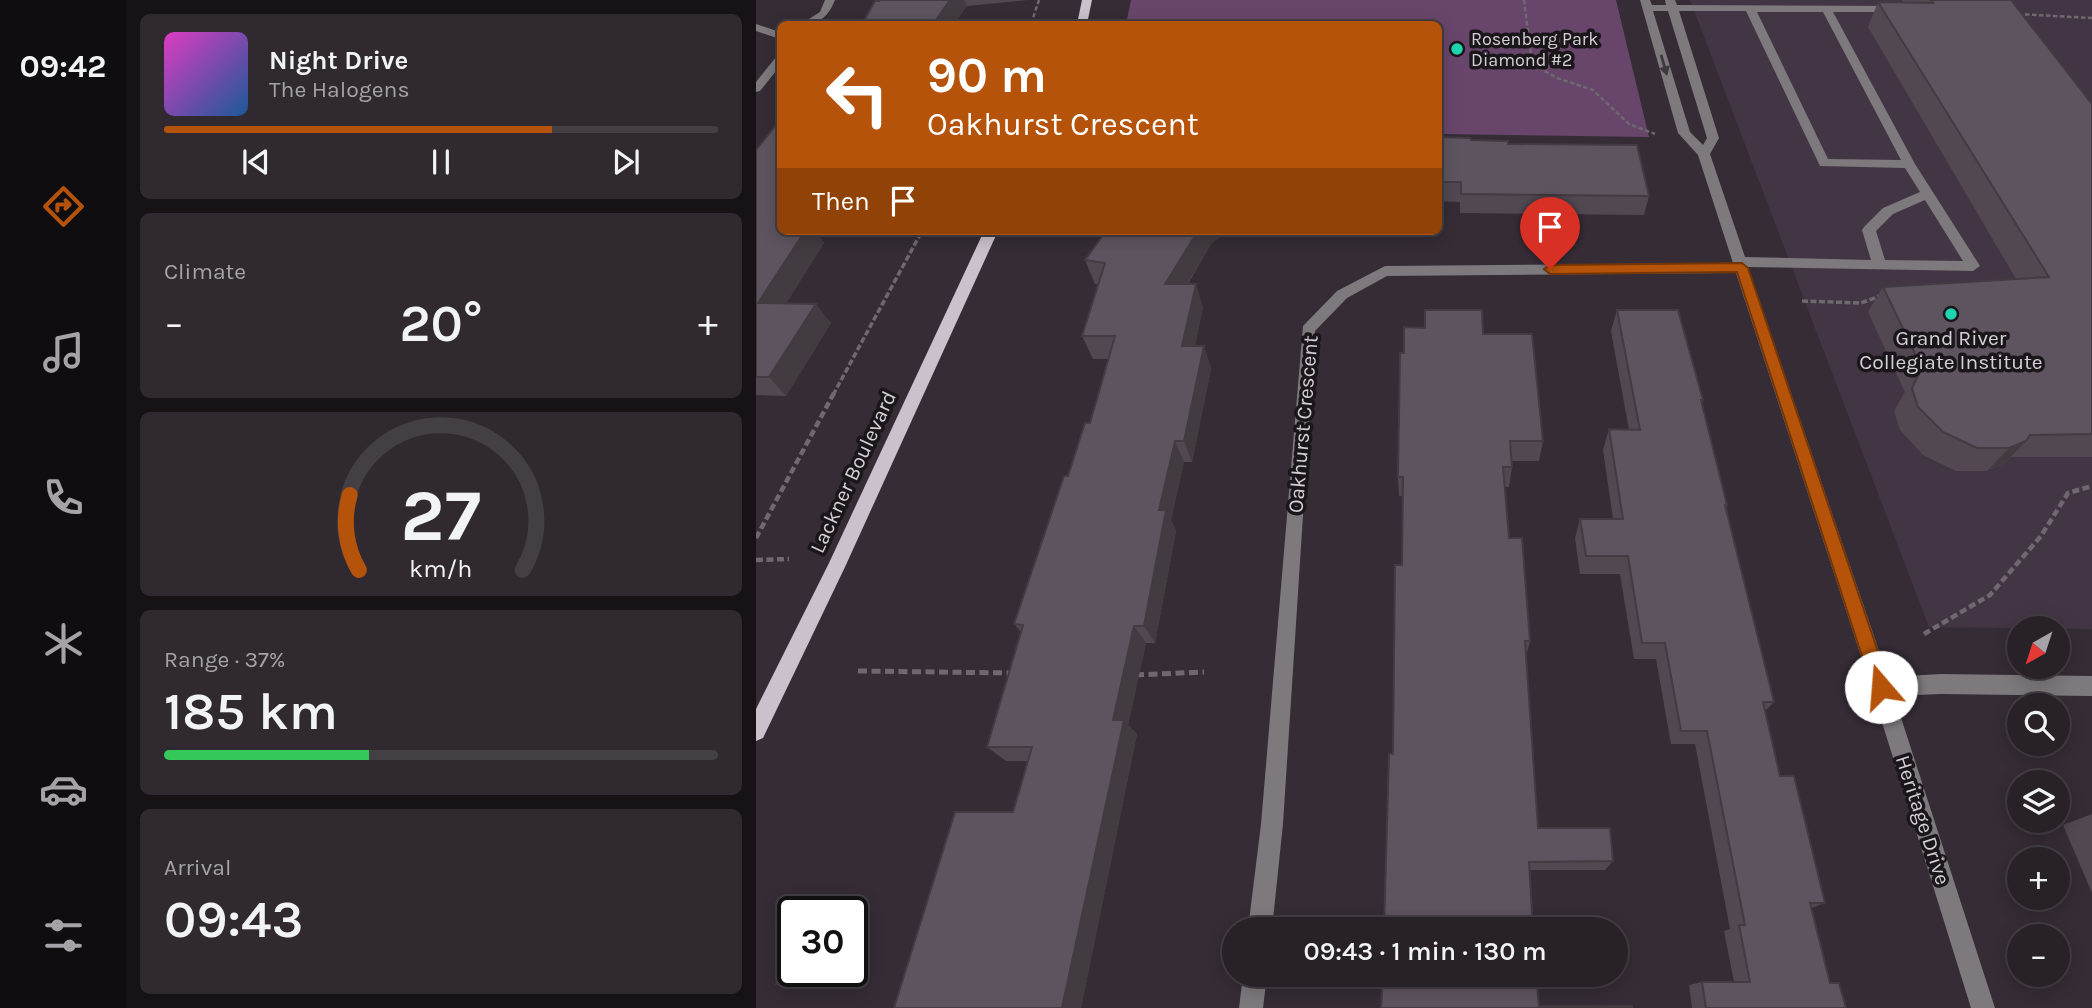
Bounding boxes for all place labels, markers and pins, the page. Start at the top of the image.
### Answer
place label: Rosenberg Park Diamond #2 [1471,28,1599,71]
marker: Rosenberg Park Diamond #2 [1449,41,1465,57]
pin [1520,197,1580,269]
marker: Grand River Collegiate Institute [1943,306,1959,322]
place label: Grand River Collegiate Institute [1859,326,2043,374]

